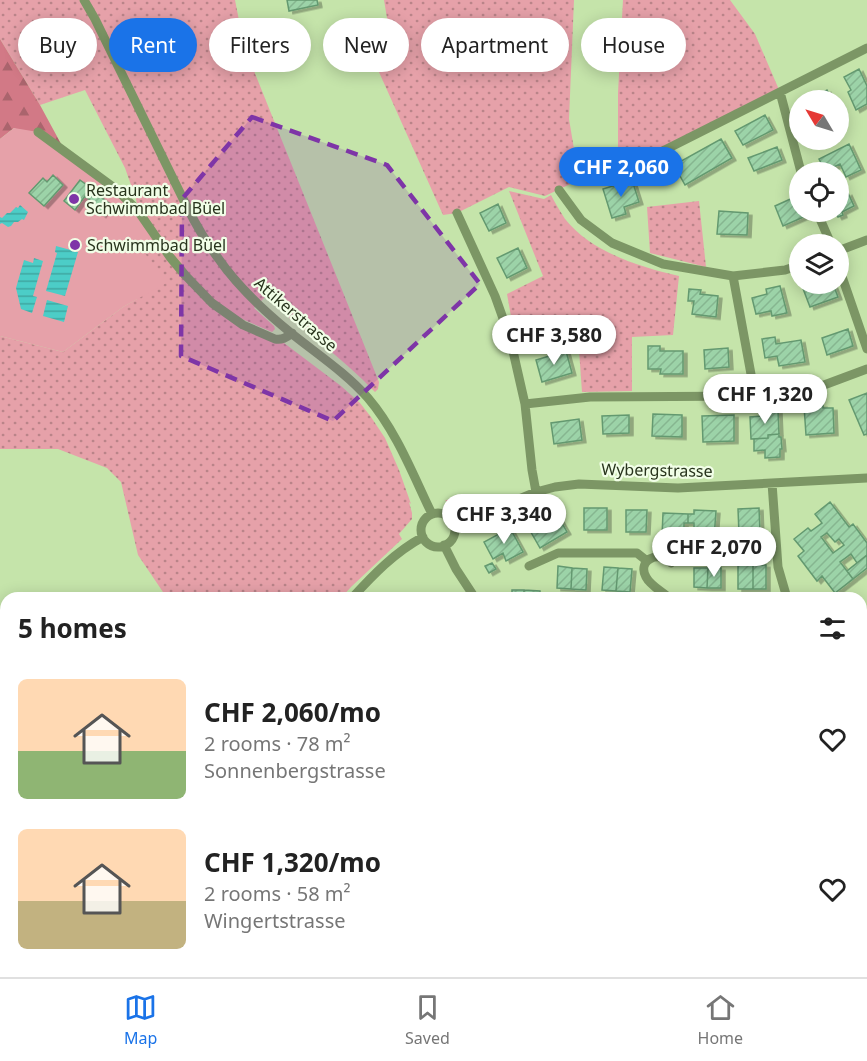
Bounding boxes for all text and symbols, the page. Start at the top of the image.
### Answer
chip: Buy [18,18,97,72]
chip: Rent [109,18,197,72]
chip: Filters [209,18,311,72]
chip: New [323,18,409,72]
chip: Apartment [421,18,569,72]
chip: House [581,18,686,72]
north arrow [789,90,849,150]
map controls [789,90,849,294]
pin: CHF 2,060 [552,147,690,198]
text: CHF 2,060 [573,153,669,180]
button: locate [789,162,849,222]
place label: Restaurant Schwimmbad Büel [86,179,225,219]
marker: Restaurant Schwimmbad Büel [67,192,81,206]
place label: Schwimmbad Büel [87,234,226,256]
button: layers [789,234,849,294]
marker: Schwimmbad Büel [68,238,82,252]
street label: Attikerstrasse [250,272,342,356]
pin: CHF 3,580 [485,315,623,366]
text: CHF 3,580 [506,321,602,348]
pin: CHF 1,320 [696,374,834,425]
text: CHF 1,320 [717,380,813,407]
street label: Wybergstrasse [601,458,713,482]
pin: CHF 3,340 [435,494,573,545]
text: CHF 3,340 [456,500,552,527]
pin: CHF 2,070 [645,527,783,578]
text: CHF 2,070 [666,533,762,560]
text: 5 homes [18,610,127,646]
icon: filters [816,612,849,645]
text: CHF 2,060/mo [204,694,381,730]
icon: home [66,703,138,775]
icon: heart [816,723,849,756]
text: 2 rooms · 78 m² [204,730,351,757]
text: Sonnenbergstrasse [204,757,386,784]
text: CHF 1,320/mo [204,844,381,880]
icon: home [66,853,138,925]
icon: heart [816,873,849,906]
text: 2 rooms · 58 m² [204,880,351,907]
text: Wingertstrasse [204,907,346,934]
tab: Map [124,991,157,1049]
tab: Saved [405,991,450,1049]
tab: Home [698,991,743,1049]

